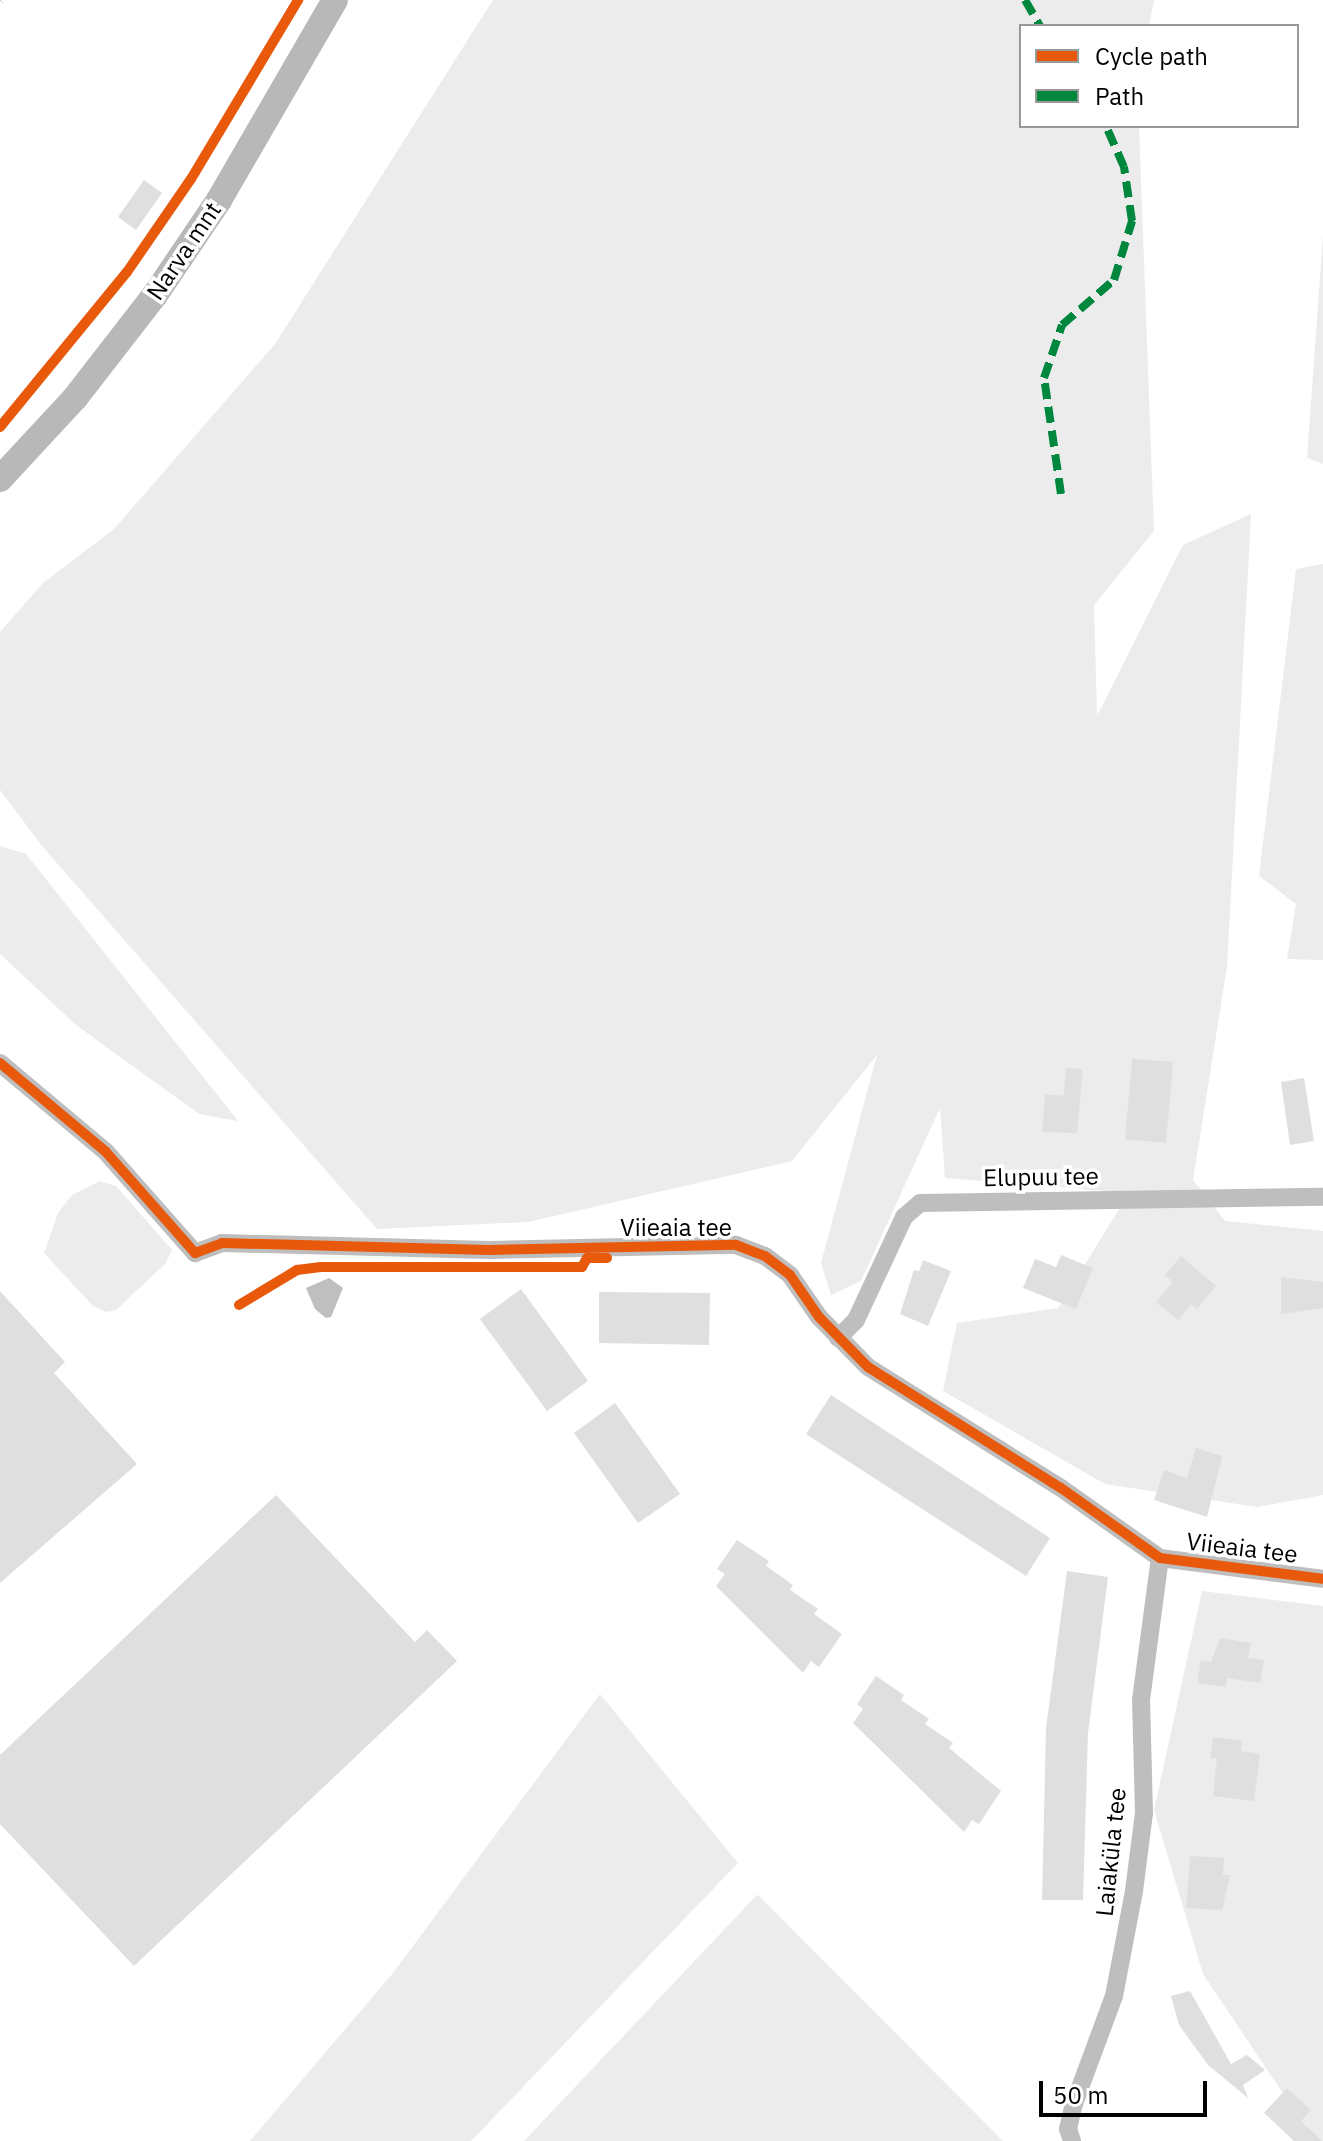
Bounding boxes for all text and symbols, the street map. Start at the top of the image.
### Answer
legend [1019,24,1299,128]
text: Cycle path [1095,40,1208,72]
text: Path [1095,80,1144,112]
street label: Narva mnt [141,197,227,305]
street label: Elupuu tee [983,1162,1099,1192]
street label: Viieaia tee [620,1214,732,1242]
street label: Viieaia tee [1185,1527,1299,1569]
street label: Laiaküla tee [1090,1786,1132,1918]
scale bar [1043,2065,1211,2115]
text: 50 m [1053,2079,1108,2111]

